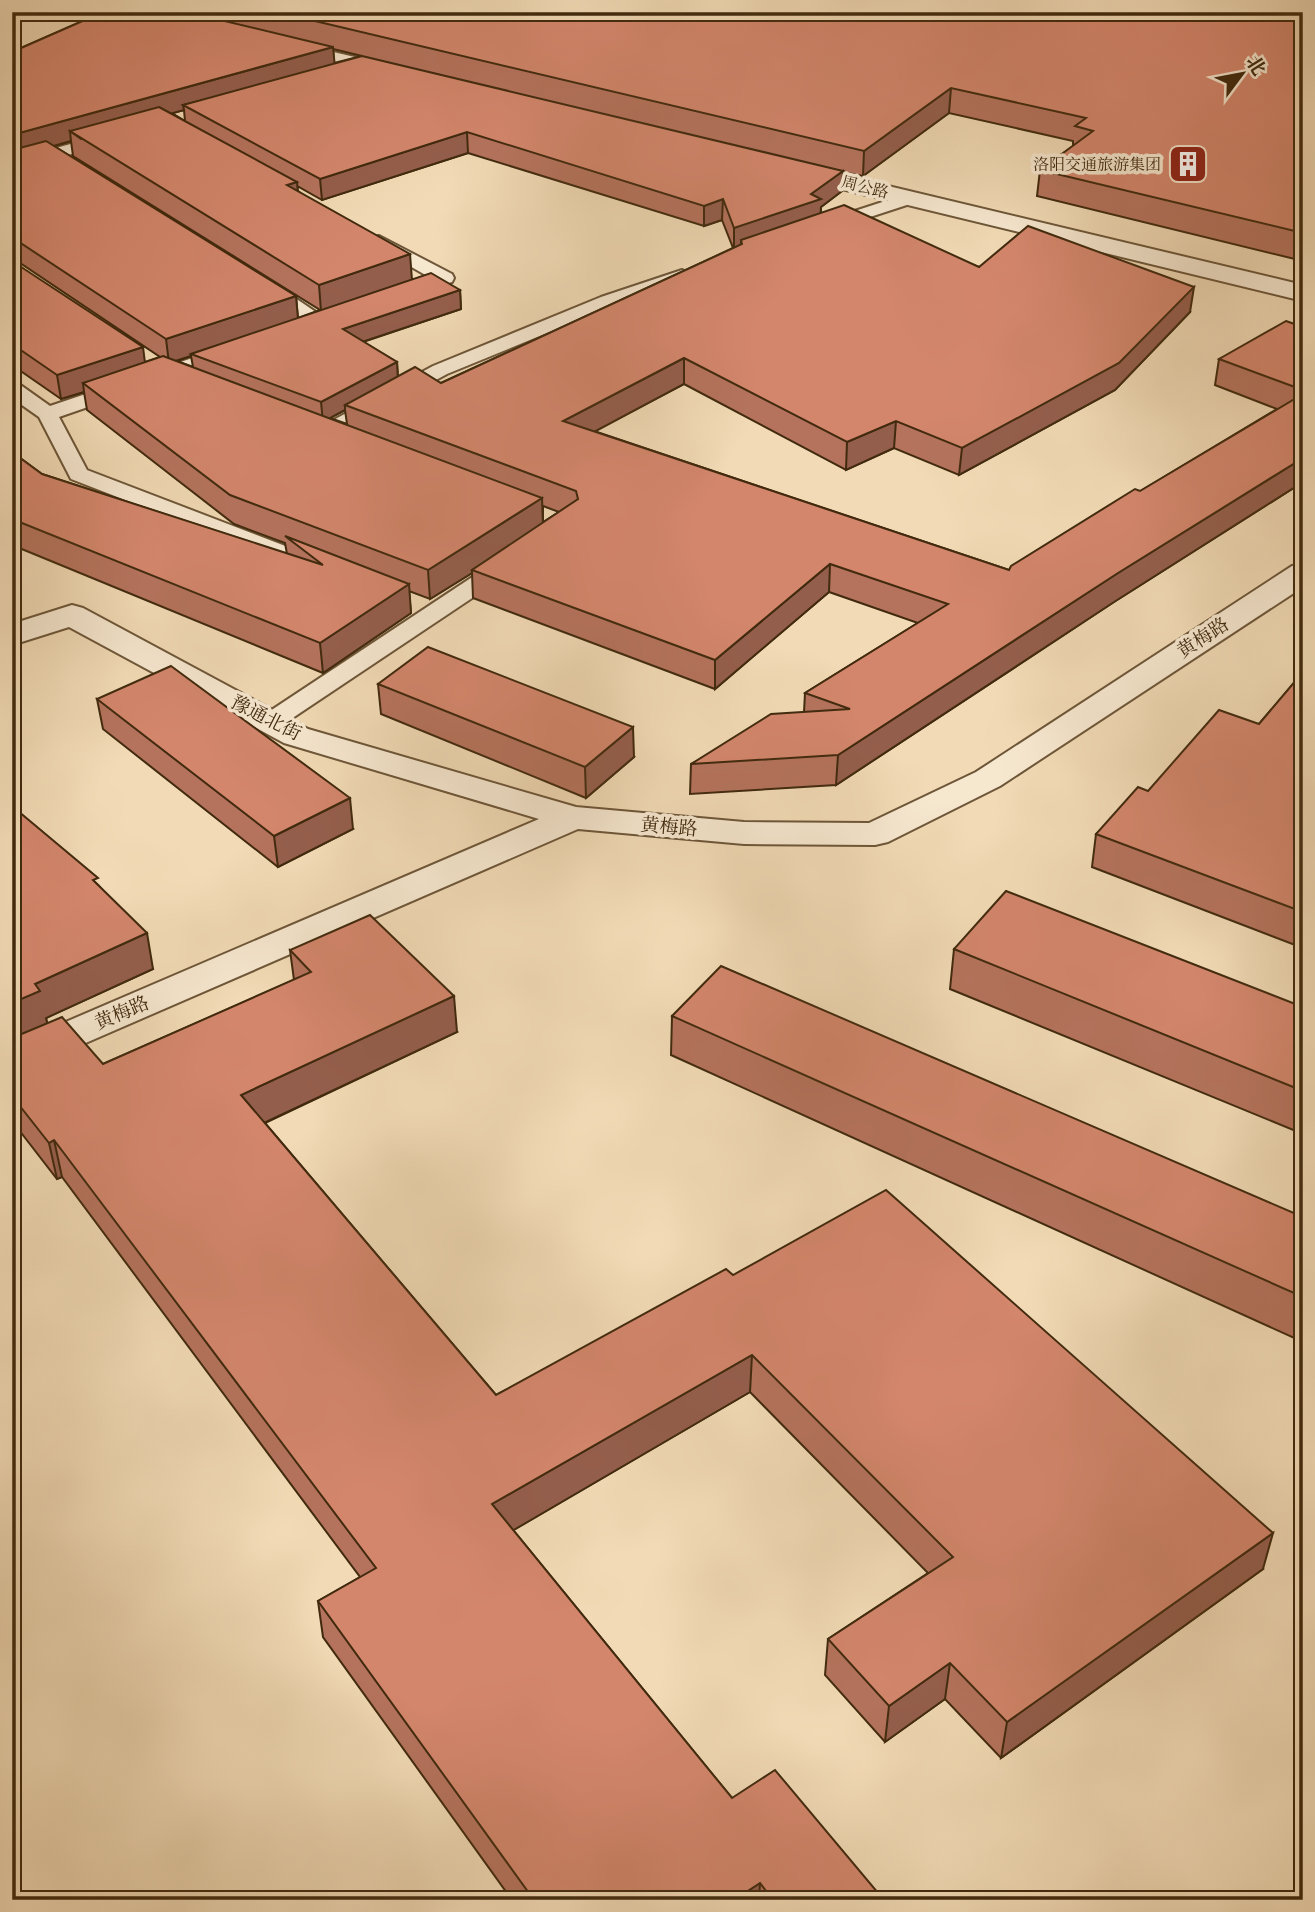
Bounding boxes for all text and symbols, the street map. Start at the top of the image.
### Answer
north arrow [1206,38,1276,108]
text: 北 [1241,52,1270,79]
building icon: 洛阳交通旅游集团 [1167,143,1209,185]
place label: 洛阳交通旅游集团 [1033,155,1161,174]
street label: 周公路 [839,172,891,202]
street label: 黄梅路 [1173,613,1233,663]
street label: 豫通北街 [227,691,305,745]
street label: 黄梅路 [640,814,698,840]
street label: 黄梅路 [91,992,153,1034]

